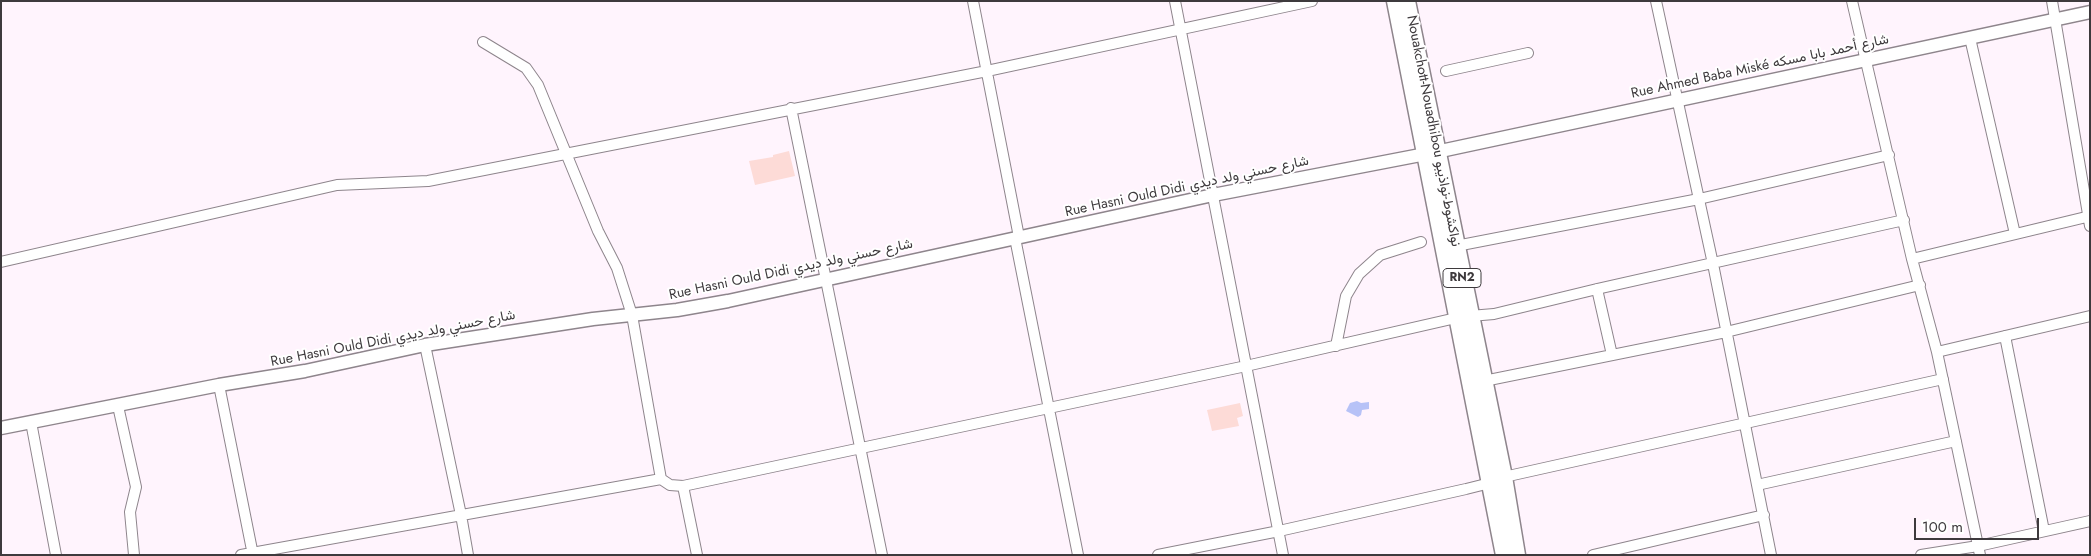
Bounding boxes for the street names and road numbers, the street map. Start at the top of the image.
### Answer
street label: Nouakchott-Nouadhibou نواكشوط-نواذيبو [1402,14,1464,248]
street label: Rue Ahmed Baba Miské شارع أحمد بابا مسكه [1630,31,1890,103]
street label: Rue Hasni Ould Didi شارع حسني ولد ديدي [1064,153,1310,221]
street label: Rue Hasni Ould Didi شارع حسني ولد ديدي [668,236,914,304]
road number: RN2 [1443,268,1481,288]
street label: Rue Hasni Ould Didi شارع حسني ولد ديدي [269,307,517,371]

